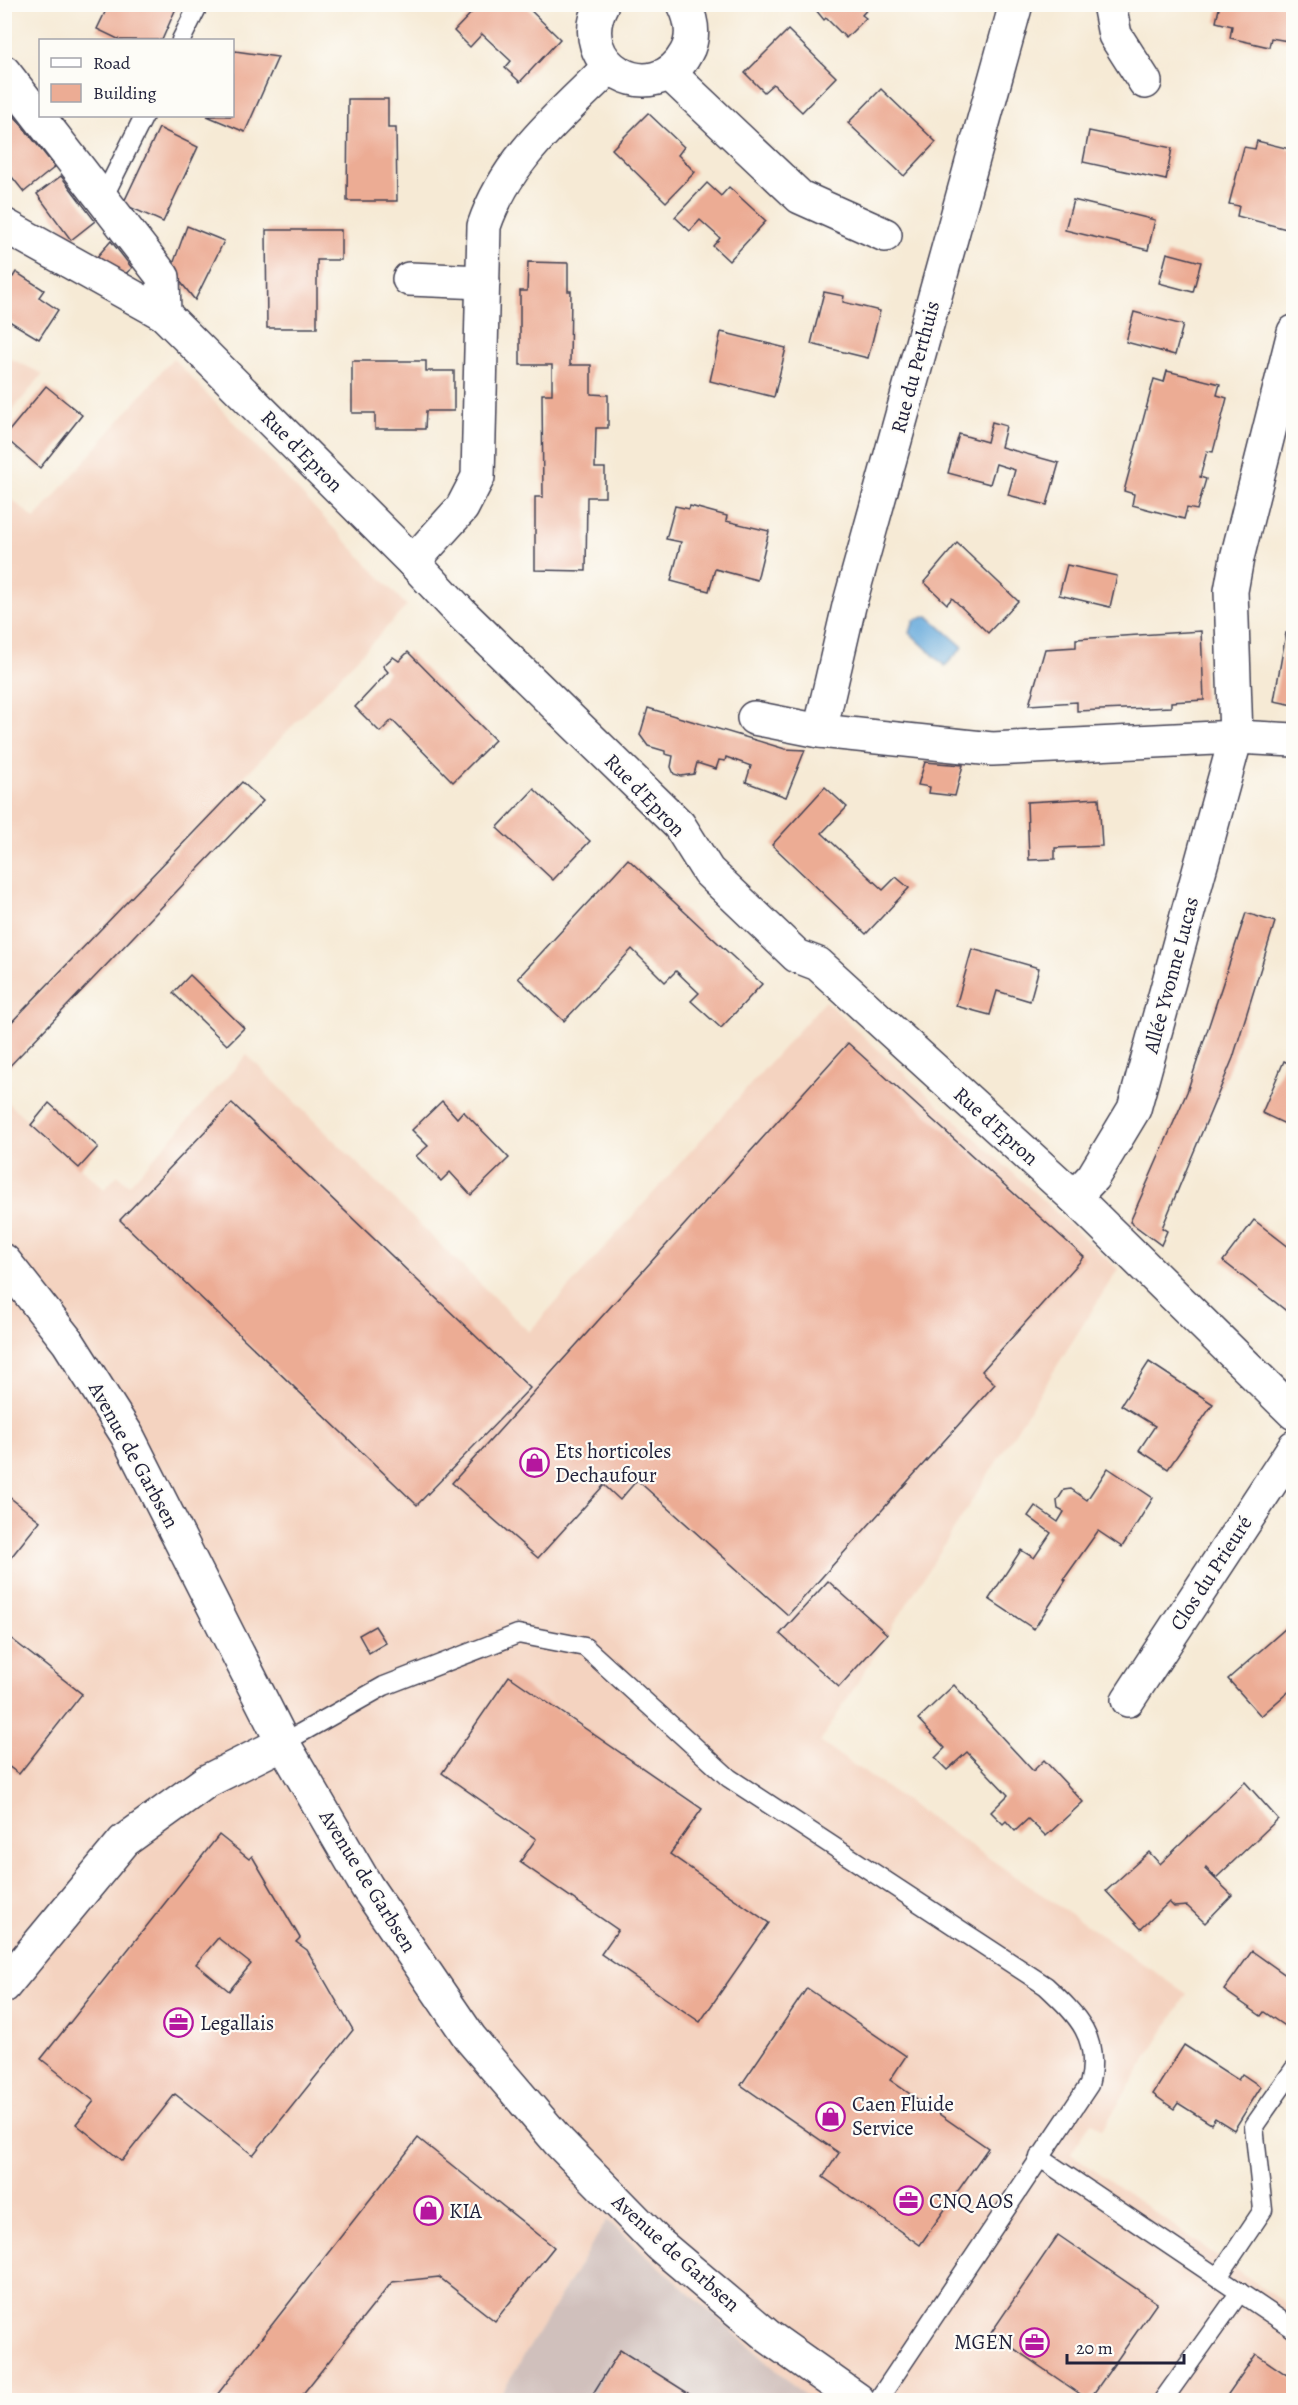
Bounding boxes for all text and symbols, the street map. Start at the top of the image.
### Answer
legend [39,39,234,117]
text: Road [93,51,131,75]
text: Building [93,81,157,105]
street label: Rue du Perthuis [884,298,946,436]
street label: Rue d'Epron [255,404,349,498]
street label: Rue d'Epron [598,747,692,843]
street label: Allée Yvonne Lucas [1136,894,1205,1057]
street label: Rue d'Epron [947,1080,1045,1172]
street label: Avenue de Garbsen [82,1376,186,1533]
place label: Ets horticoles Dechaufour [555,1437,672,1489]
shop icon: Ets horticoles Dechaufour [518,1447,550,1479]
street label: Clos du Prieuré [1163,1510,1259,1636]
street label: Avenue de Garbsen [312,1804,423,1958]
office icon: Legallais [163,2007,195,2039]
place label: Legallais [200,2009,274,2037]
place label: Caen Fluide Service [852,2090,954,2142]
shop icon: Caen Fluide Service [815,2100,847,2132]
office icon: CNQ AOS [892,2185,924,2217]
street label: Avenue de Garbsen [605,2187,746,2318]
place label: CNQ AOS [929,2187,1014,2215]
shop icon: KIA [412,2195,444,2227]
place label: KIA [449,2197,483,2225]
office icon: MGEN [1018,2326,1050,2358]
scale bar [1067,2327,1184,2365]
place label: MGEN [954,2328,1013,2356]
text: 20 m [1076,2336,1113,2360]

